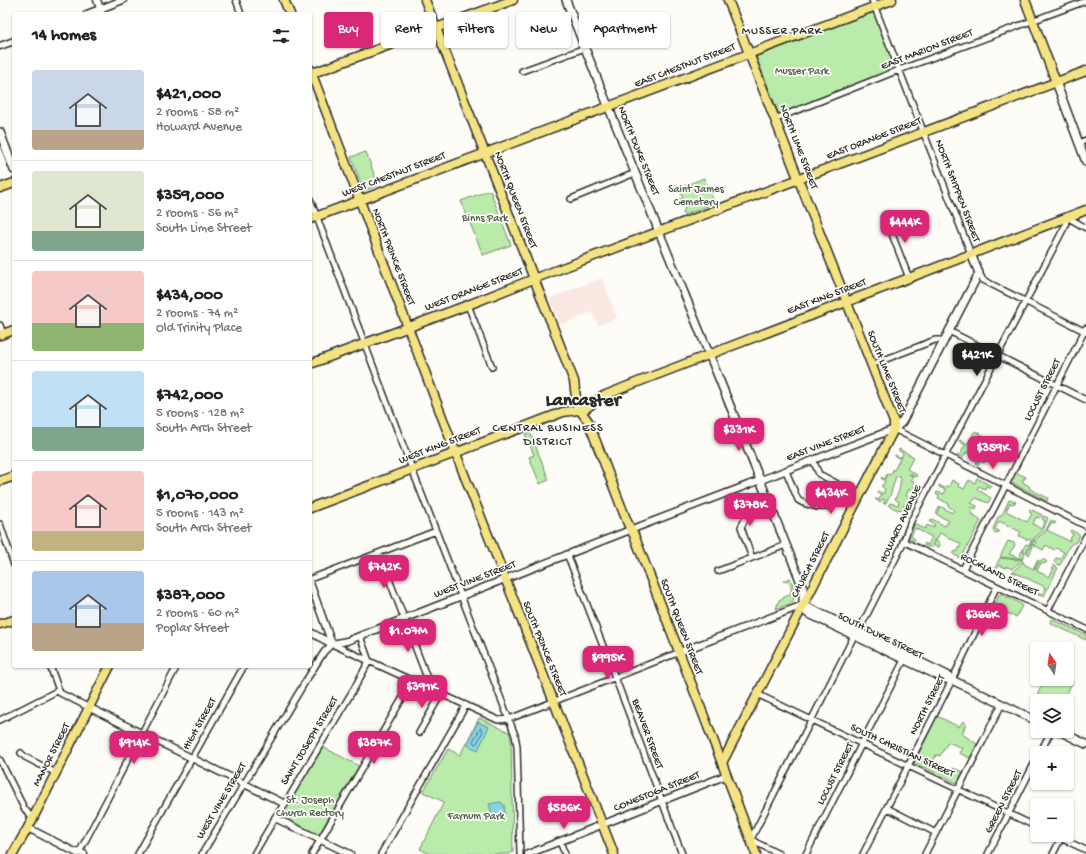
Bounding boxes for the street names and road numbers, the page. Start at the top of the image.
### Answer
street label: EAST MARION STREET [879,27,975,73]
street label: EAST CHESTNUT STREET [633,41,738,91]
street label: NORTH LIME STREET [776,103,820,192]
street label: NORTH DUKE STREET [615,105,662,198]
street label: EAST ORANGE STREET [825,115,924,163]
street label: NORTH SHIPPEN STREET [932,138,982,245]
street label: WEST CHESTNUT STREET [341,149,448,200]
street label: NORTH QUEEN STREET [491,150,539,251]
street label: NORTH PRINCE STREET [369,207,417,308]
street label: WEST ORANGE STREET [423,266,525,314]
street label: EAST KING STREET [786,276,869,318]
street label: SOUTH LIME STREET [864,329,908,416]
street label: LOCUST STREET [1022,356,1064,423]
street label: EAST VINE STREET [785,423,868,465]
street label: WEST KING STREET [397,425,483,467]
street label: HOWARD AVENUE [878,482,925,565]
street label: CHURCH STREET [789,529,833,600]
street label: ROCKLAND STREET [958,551,1040,599]
street label: WEST VINE STREET [432,559,518,601]
street label: SOUTH QUEEN STREET [657,577,705,677]
street label: SOUTH PRINCE STREET [519,600,569,699]
street label: SOUTH DUKE STREET [835,610,925,662]
street label: NORTH STREET [908,672,949,737]
street label: SAINT JOSEPH STREET [279,694,341,787]
street label: HIGH STREET [181,695,220,752]
street label: BEAVER STREET [628,697,665,771]
street label: MANOR STREET [31,721,73,789]
street label: SOUTH CHRISTIAN STREET [848,722,956,781]
street label: LOCUST STREET [815,740,857,807]
street label: WEST VINE STREET [195,760,250,841]
street label: GREEN STREET [983,768,1025,836]
street label: CONESTOGA STREET [612,769,702,815]

